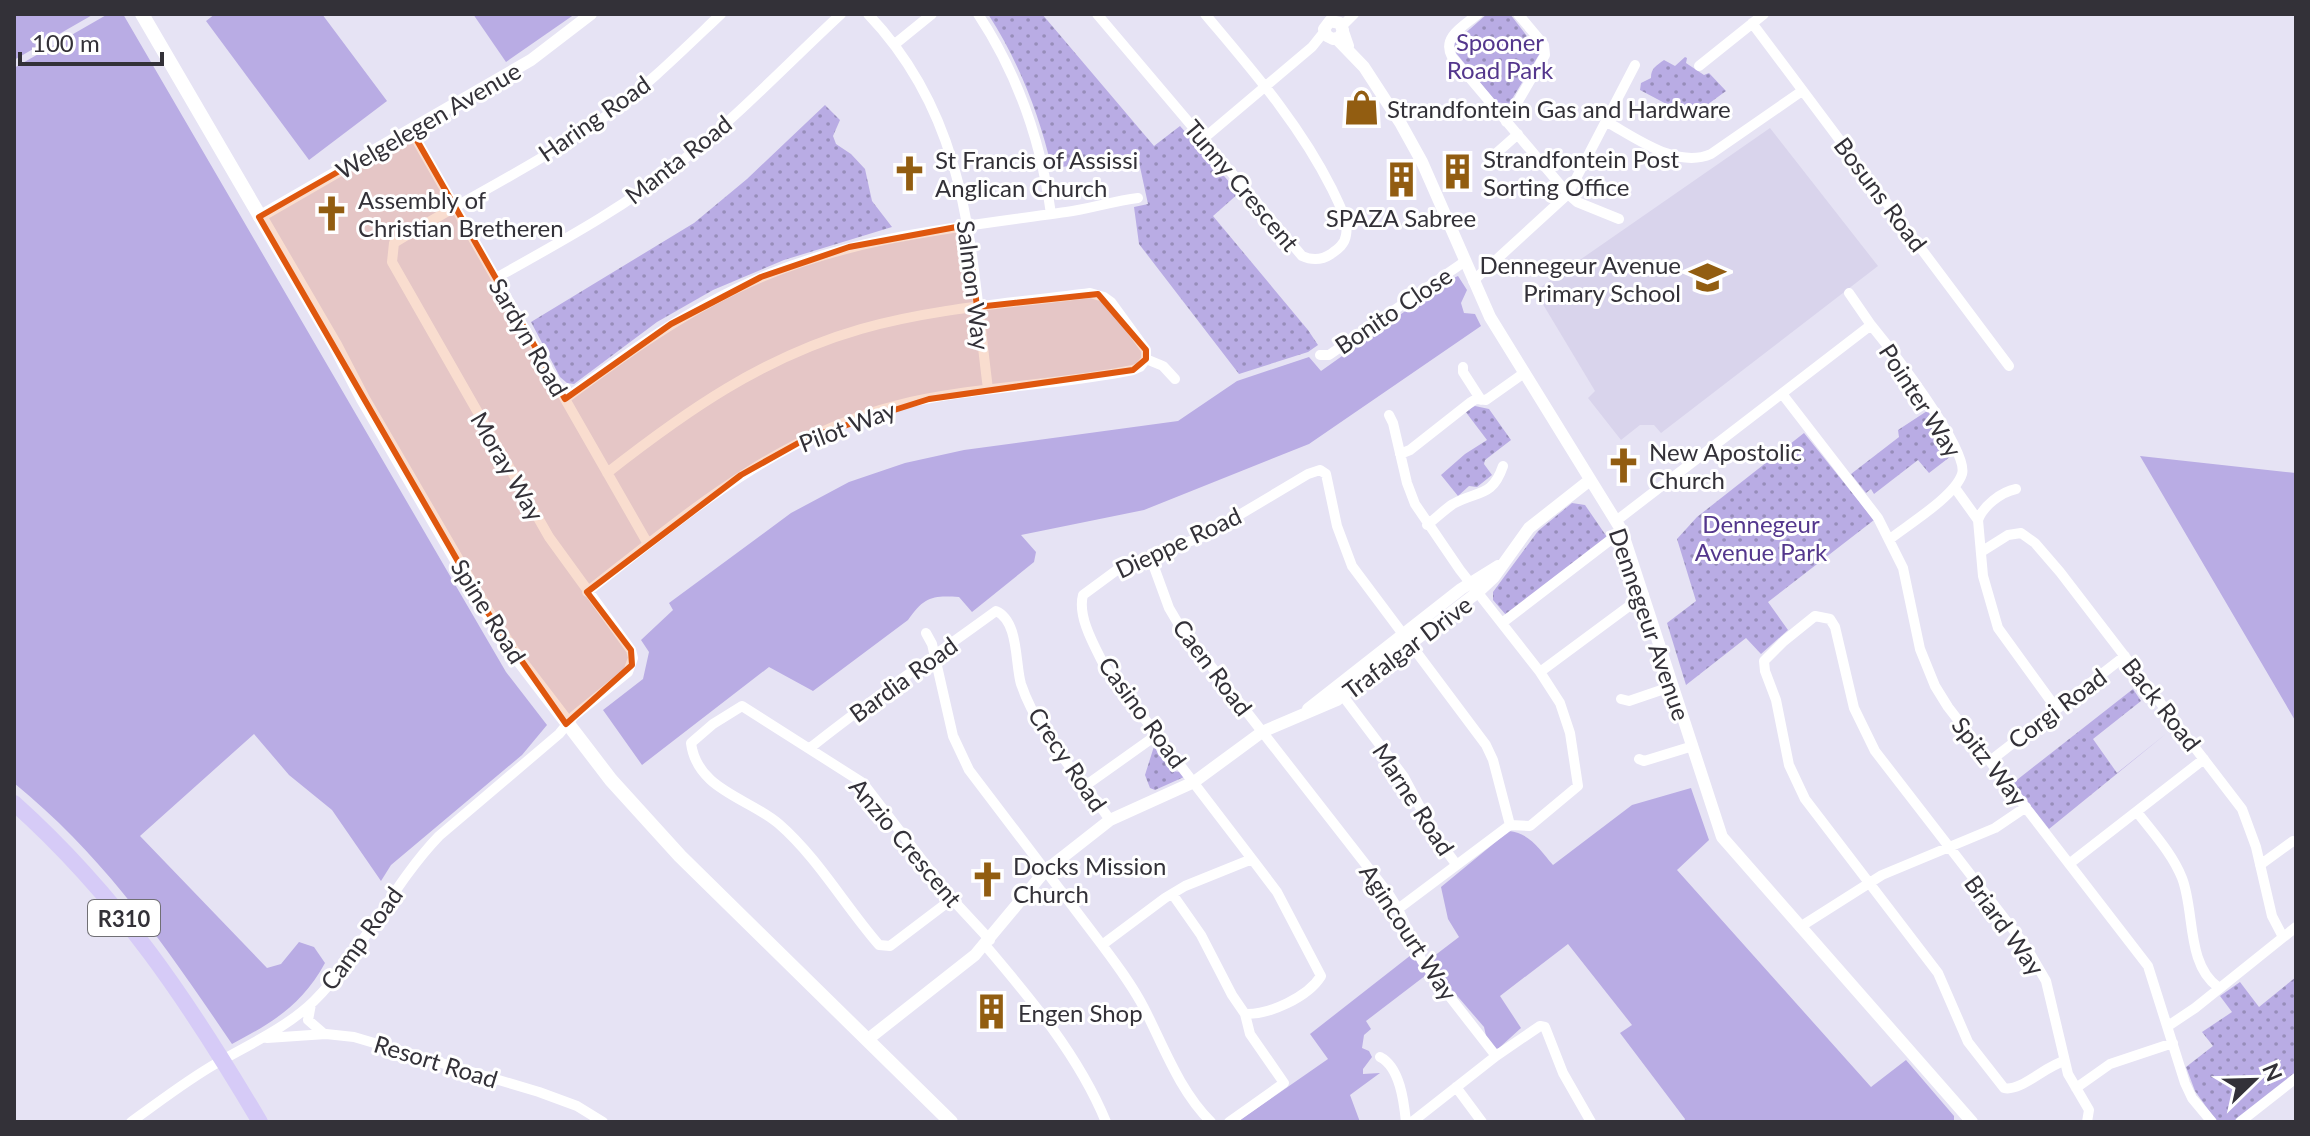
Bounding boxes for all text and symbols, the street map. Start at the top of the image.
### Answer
scale bar [20,16,162,66]
park label: Spooner Road Park [1447,27,1554,84]
text: 100 m [32,28,100,57]
street label: Welgelegen Avenue [331,55,525,185]
street label: Haring Road [533,69,655,167]
shop icon: Strandfontein Gas and Hardware [1342,89,1380,127]
place label: Strandfontein Gas and Hardware [1387,94,1731,123]
street label: Manta Road [619,108,737,210]
street label: Tunny Crescent [1179,113,1306,257]
street label: Bosuns Road [1829,131,1933,257]
place label: Strandfontein Post Sorting Office [1483,144,1680,201]
place label: St Francis of Assissi Anglican Church [935,145,1138,202]
building icon: Strandfontein Post Sorting Office [1438,153,1476,191]
church icon: St Francis of Assissi Anglican Church [890,154,928,192]
building icon: SPAZA Sabree [1382,161,1420,199]
place label: Assembly of Christian Bretheren [358,185,564,242]
church icon: Assembly of Christian Bretheren [313,194,351,232]
place label: SPAZA Sabree [1326,203,1476,232]
street label: Salmon Way [952,218,996,352]
place label: Dennegeur Avenue Primary School [1479,250,1681,307]
school or university icon: Dennegeur Avenue Primary School [1688,259,1726,297]
street label: Bonito Close [1329,260,1457,360]
street label: Sardyn Road [484,273,574,401]
street label: Pointer Way [1874,338,1969,463]
street label: Pilot Way [795,394,900,458]
street label: Moray Way [465,406,551,526]
place label: New Apostolic Church [1649,437,1802,494]
church icon: New Apostolic Church [1604,446,1642,484]
street label: Dieppe Road [1111,500,1245,584]
park label: Dennegeur Avenue Park [1695,509,1828,566]
street label: Dennegeur Avenue [1603,524,1697,724]
street label: Spine Road [446,554,532,668]
street label: Trafalgar Drive [1337,589,1477,705]
street label: Caen Road [1167,613,1259,721]
street label: Bardia Road [843,630,963,728]
street label: Casino Road [1093,651,1193,773]
street label: Back Road [2117,652,2207,756]
street label: Corgi Road [2002,662,2112,754]
street label: Crecy Road [1023,701,1113,817]
street label: Spitz Way [1946,711,2034,812]
street label: Marne Road [1367,737,1461,861]
street label: Anzio Crescent [844,772,968,913]
place label: Docks Mission Church [1013,851,1166,908]
street label: Agincourt Way [1354,858,1464,1006]
church icon: Docks Mission Church [968,860,1006,898]
street label: Briard Way [1959,869,2051,981]
street label: Camp Road [314,881,408,995]
road number: R310 [88,900,160,936]
building icon: Engen Shop [973,993,1011,1031]
place label: Engen Shop [1018,998,1143,1027]
street label: Resort Road [371,1028,501,1094]
north arrow [2214,1040,2294,1120]
text: N [2257,1059,2289,1085]

